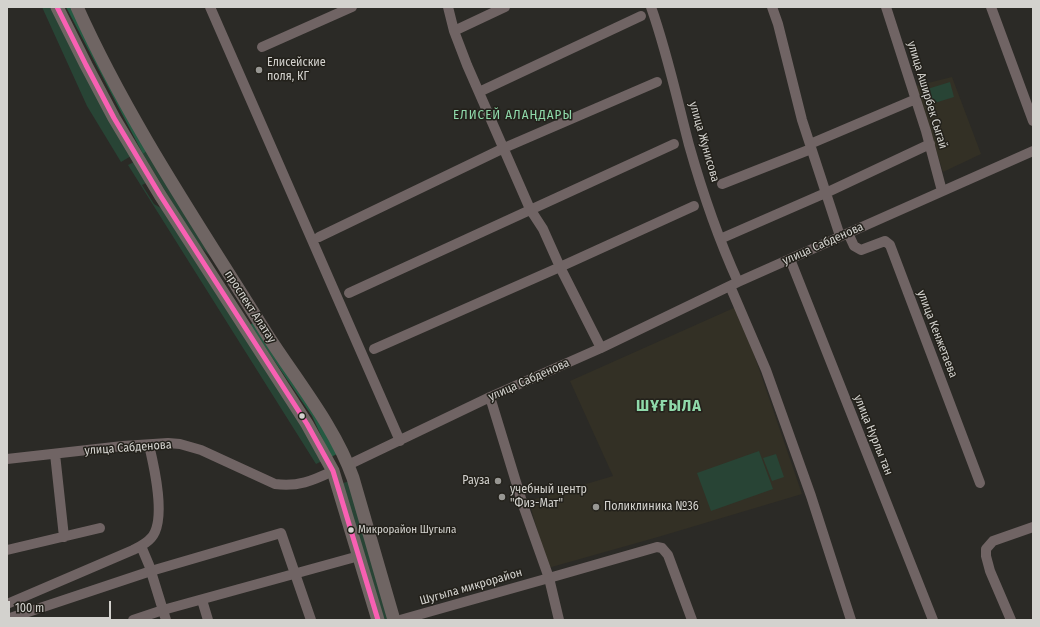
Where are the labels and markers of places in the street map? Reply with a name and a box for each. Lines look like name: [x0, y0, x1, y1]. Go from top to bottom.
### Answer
place label: Елисейские поля, КГ: [267, 56, 326, 84]
marker: Елисейские поля, КГ: [254, 65, 264, 75]
unlabelled marker: [297, 411, 307, 421]
place label: Рауза: [462, 474, 490, 488]
marker: Рауза: [493, 476, 503, 486]
place label: учебный центр "Физ-Мат": [510, 483, 587, 511]
marker: учебный центр "Физ-Мат": [497, 492, 507, 502]
place label: Поликлиника №36: [604, 500, 699, 514]
marker: Поликлиника №36: [591, 502, 601, 512]
place label: Микрорайон Шугыла: [358, 523, 456, 537]
marker: Микрорайон Шугыла: [346, 525, 356, 535]

